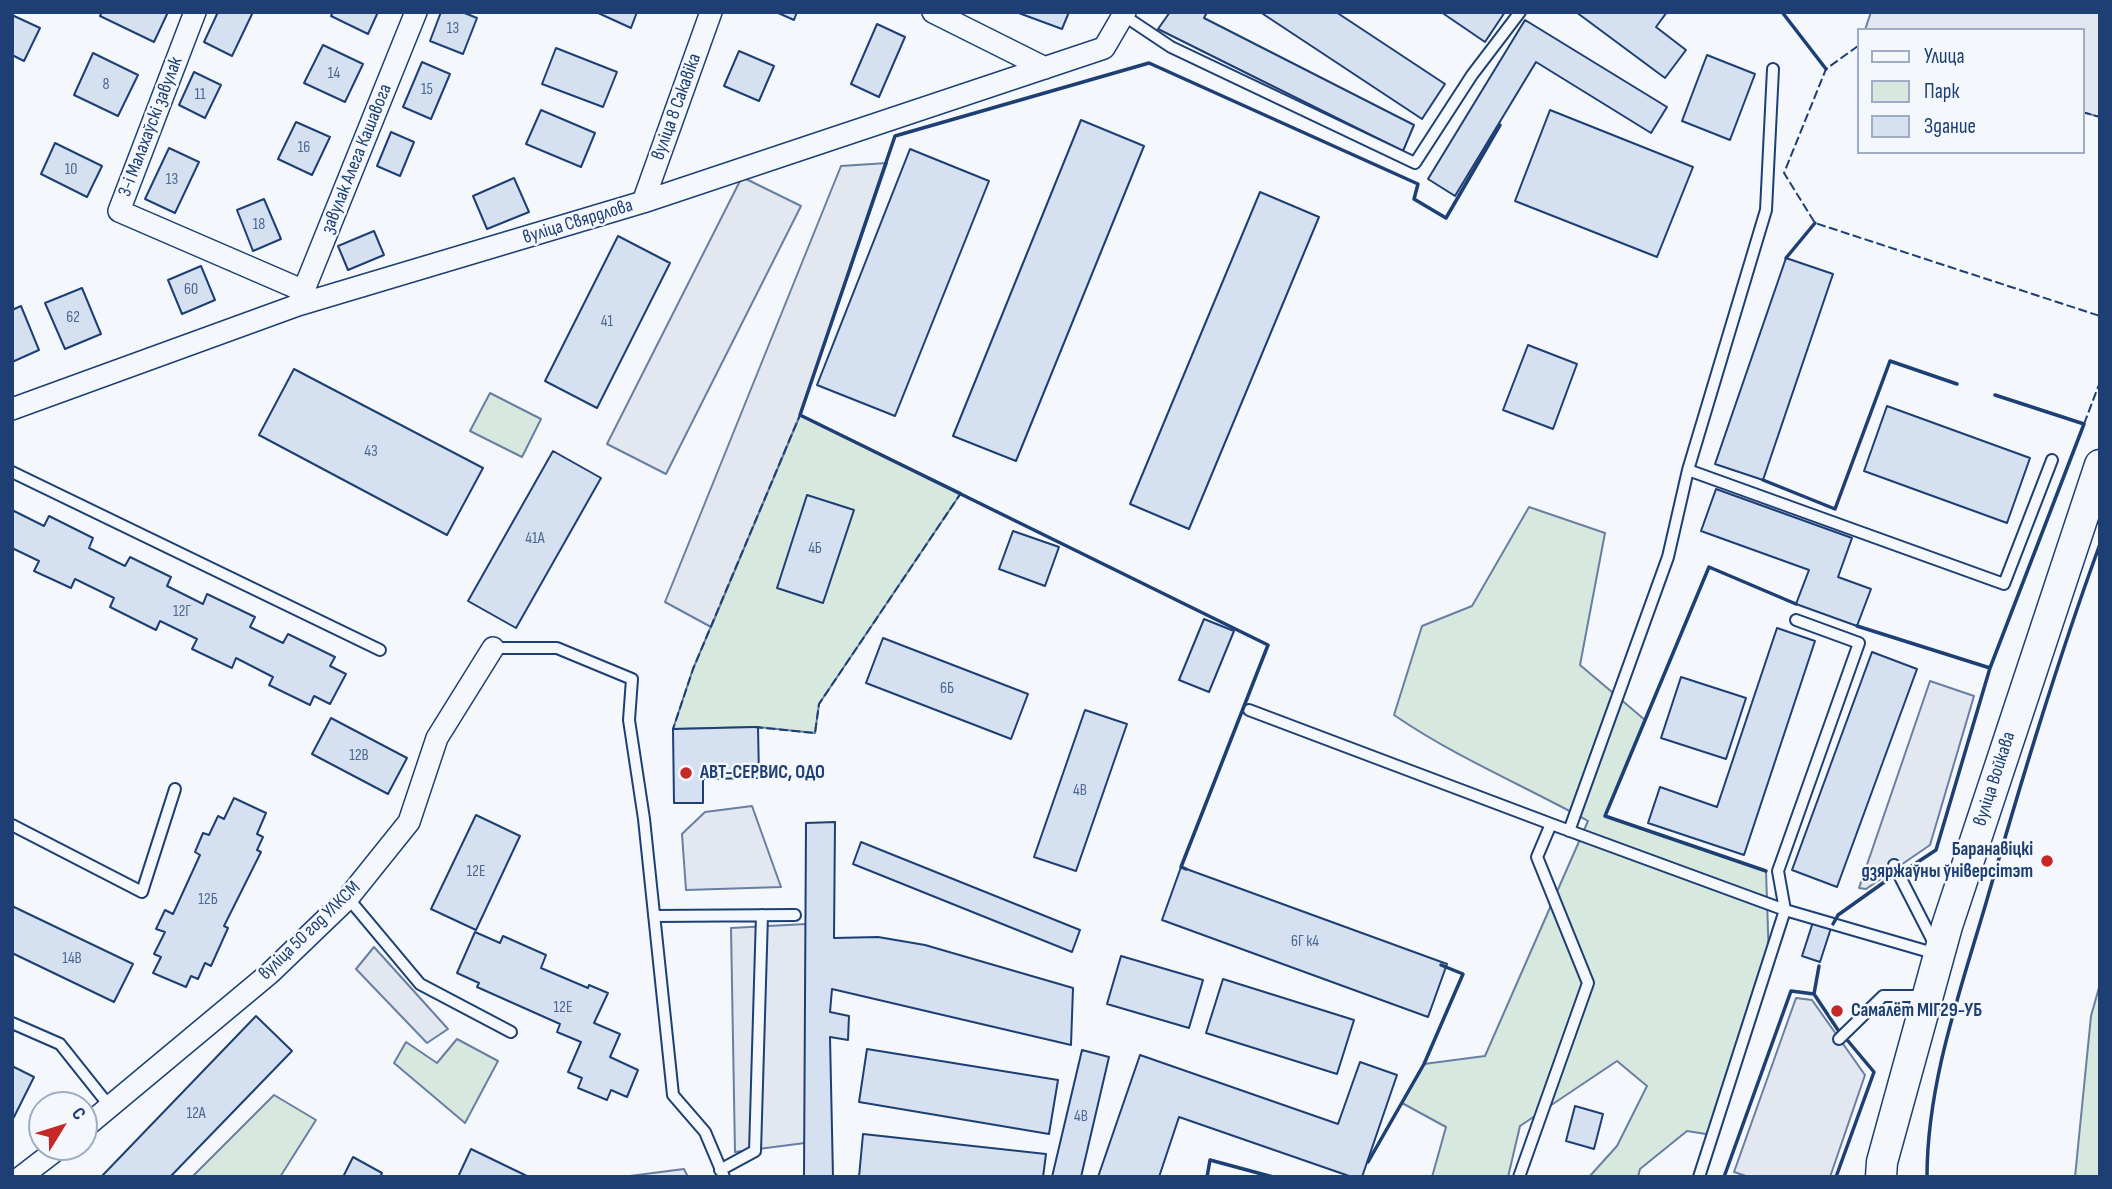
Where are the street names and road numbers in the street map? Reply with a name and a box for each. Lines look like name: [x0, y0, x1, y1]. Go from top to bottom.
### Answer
street label: вуліца 8 Сакавіка: [647, 51, 707, 163]
street label: 3-і Малахаўскі завулак: [114, 54, 188, 200]
street label: завулак Алега Кашавога: [317, 81, 397, 237]
street label: вуліца Свярдлова: [520, 194, 636, 250]
street label: вуліца Войкава: [1969, 729, 2021, 829]
street label: вуліца 50 год УЛКСМ: [254, 877, 366, 985]

